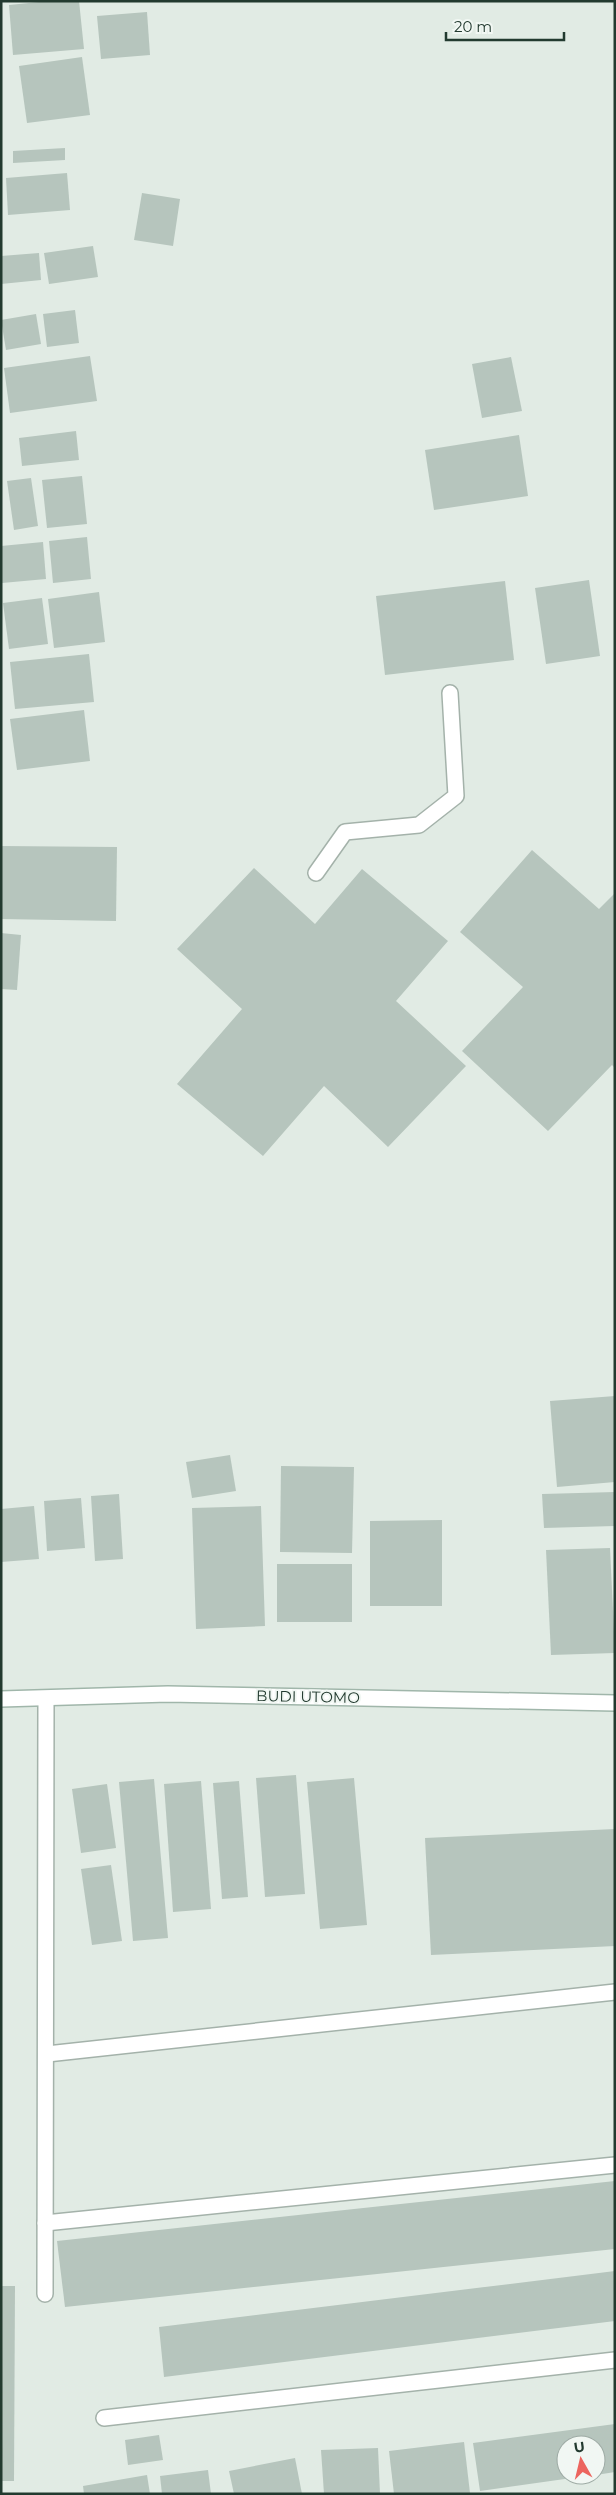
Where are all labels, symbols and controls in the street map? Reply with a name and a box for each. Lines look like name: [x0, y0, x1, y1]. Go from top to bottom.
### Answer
scale bar: [446, 10, 564, 42]
text: 20 m: [454, 17, 492, 36]
street label: BUDI UTOMO: [256, 1686, 360, 1707]
north arrow: [556, 2435, 606, 2485]
text: U: [572, 2437, 586, 2457]

